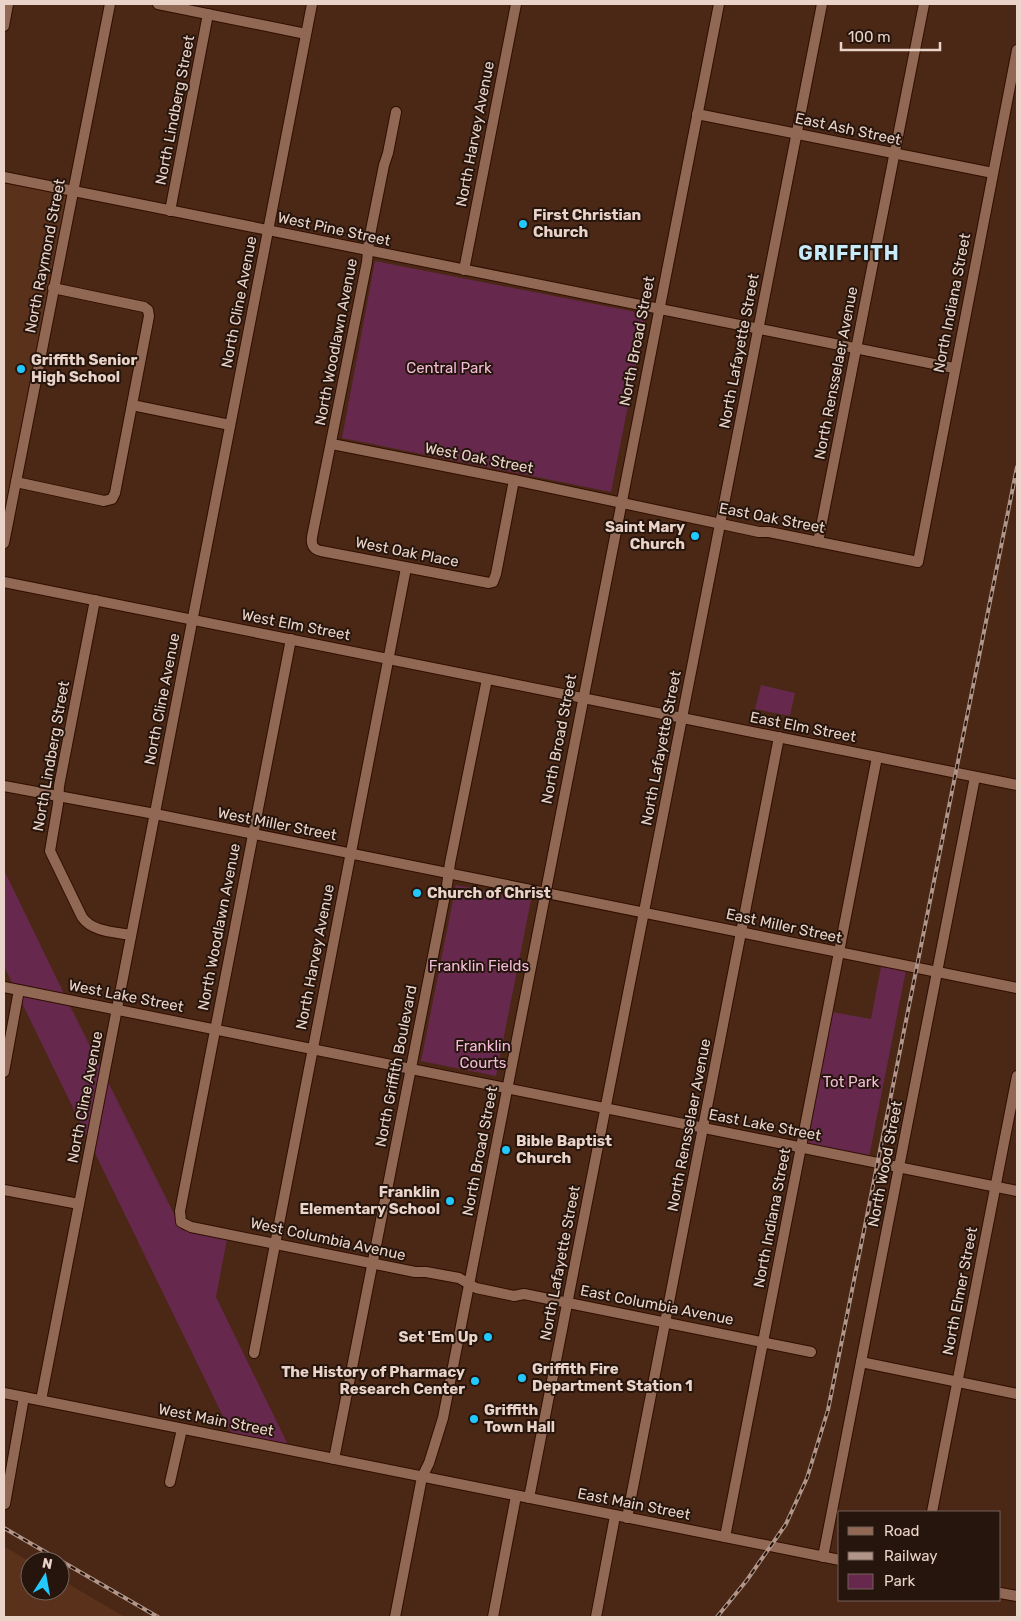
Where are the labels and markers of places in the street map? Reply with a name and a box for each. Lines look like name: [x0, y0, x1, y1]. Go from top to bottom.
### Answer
place label: First Christian Church: [533, 206, 641, 241]
marker: First Christian Church: [517, 218, 529, 230]
place label: Griffith Senior High School: [31, 351, 137, 386]
marker: Griffith Senior High School: [15, 363, 27, 375]
place label: Saint Mary Church: [605, 518, 685, 553]
marker: Saint Mary Church: [689, 530, 701, 542]
place label: Church of Christ: [427, 884, 551, 902]
marker: Church of Christ: [411, 887, 423, 899]
place label: Bible Baptist Church: [516, 1132, 612, 1167]
marker: Bible Baptist Church: [500, 1144, 512, 1156]
place label: Franklin Elementary School: [299, 1183, 440, 1218]
marker: Franklin Elementary School: [444, 1195, 456, 1207]
place label: Set 'Em Up: [398, 1328, 478, 1346]
marker: Set 'Em Up: [482, 1331, 494, 1343]
place label: Griffith Fire Department Station 1: [532, 1360, 693, 1395]
place label: The History of Pharmacy Research Center: [281, 1363, 465, 1398]
marker: Griffith Fire Department Station 1: [516, 1372, 528, 1384]
marker: The History of Pharmacy Research Center: [469, 1375, 481, 1387]
place label: Griffith Town Hall: [484, 1401, 555, 1436]
marker: Griffith Town Hall: [468, 1413, 480, 1425]

